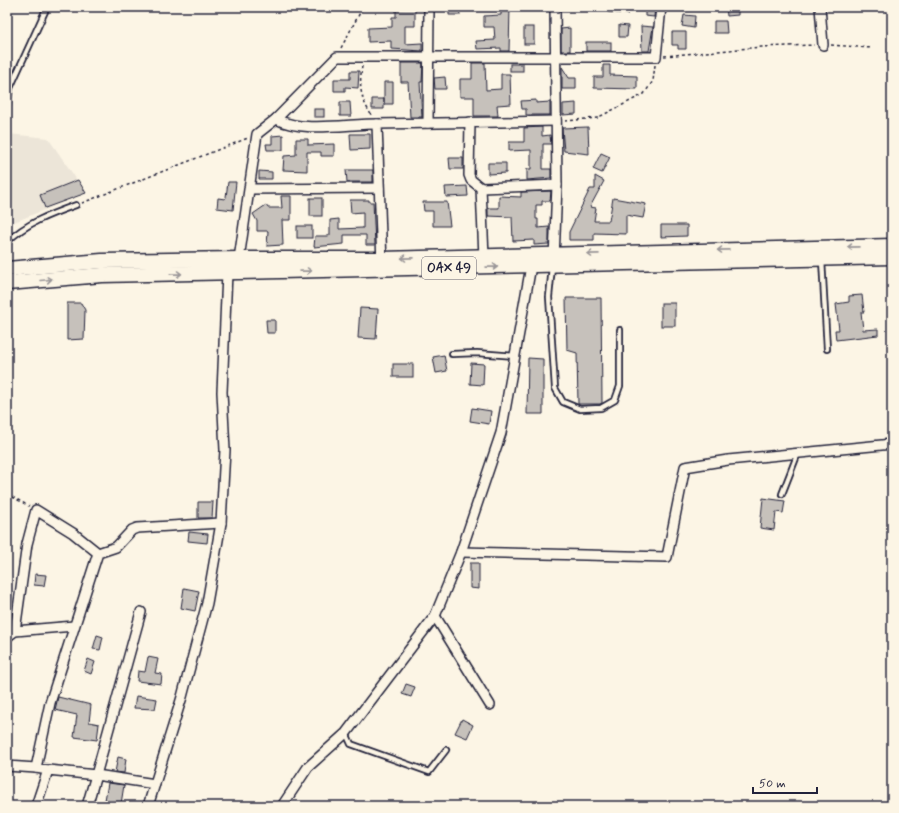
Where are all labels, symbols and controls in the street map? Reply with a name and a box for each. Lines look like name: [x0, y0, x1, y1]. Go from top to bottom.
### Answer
one-way arrow: [847, 243, 860, 251]
one-way arrow: [717, 247, 730, 254]
one-way arrow: [587, 250, 600, 258]
one-way arrow: [401, 255, 414, 262]
road number: OAX 49: [422, 257, 476, 279]
one-way arrow: [485, 263, 498, 270]
one-way arrow: [299, 267, 312, 275]
one-way arrow: [169, 270, 182, 278]
one-way arrow: [39, 276, 52, 284]
scale bar: [753, 769, 817, 795]
text: 50 m: [759, 776, 786, 792]

